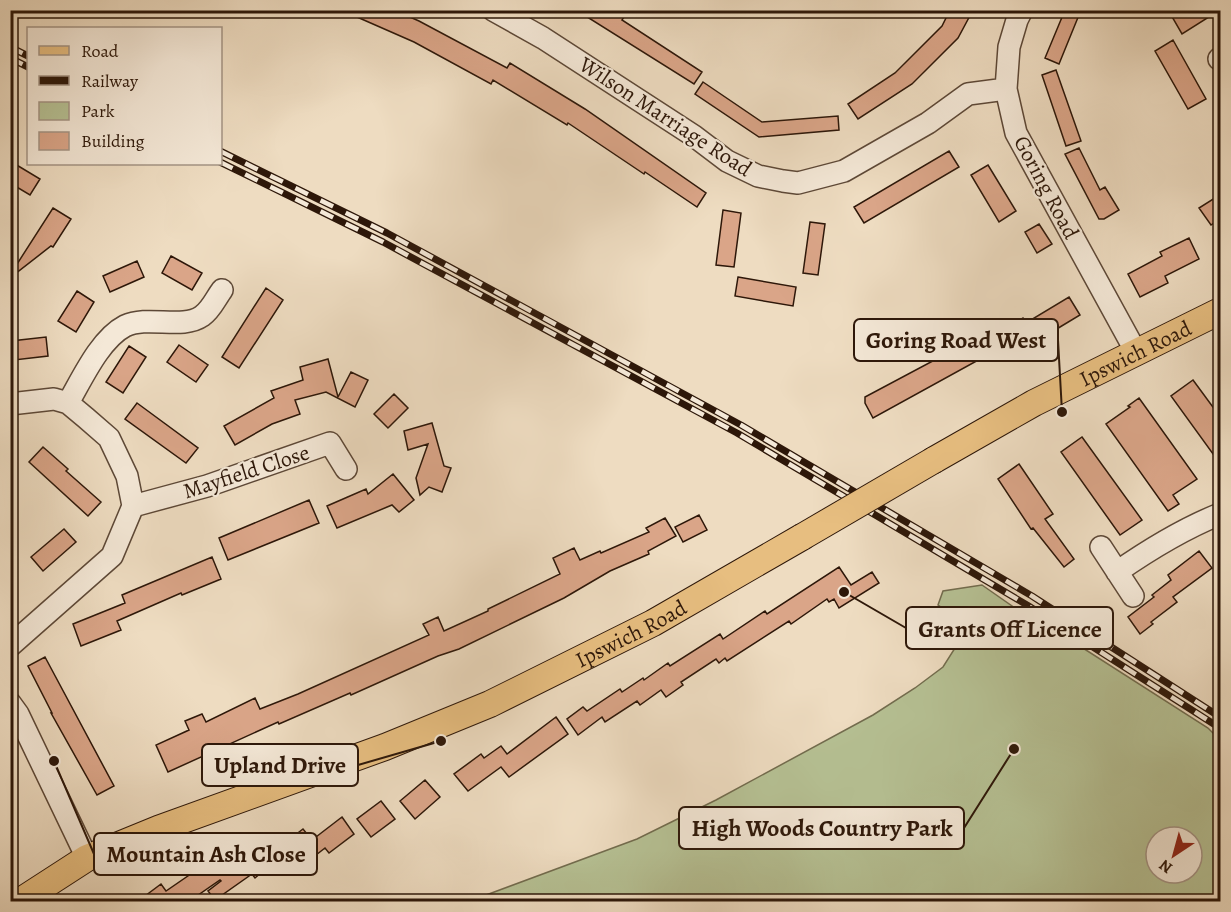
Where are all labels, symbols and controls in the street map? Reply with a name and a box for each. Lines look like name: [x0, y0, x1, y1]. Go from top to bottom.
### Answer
legend: [27, 27, 222, 165]
text: Road: [81, 39, 119, 63]
street label: Wilson Marriage Road: [572, 49, 758, 184]
text: Railway: [81, 69, 139, 93]
text: Park: [81, 99, 115, 123]
text: Building: [81, 129, 145, 153]
street label: Goring Road: [1006, 131, 1086, 245]
street label: Ipswich Road: [1075, 313, 1197, 394]
callout: Goring Road West: [854, 319, 1058, 361]
text: Goring Road West: [866, 324, 1046, 356]
street label: Mayfield Close: [179, 437, 313, 506]
street label: Ipswich Road: [570, 593, 693, 675]
callout: Grants Off Licence: [906, 607, 1113, 649]
text: Grants Off Licence: [918, 613, 1102, 645]
callout: Upland Drive: [202, 744, 358, 786]
text: Upland Drive: [214, 749, 346, 781]
callout: High Woods Country Park: [679, 807, 964, 849]
text: High Woods Country Park: [691, 812, 953, 844]
north arrow: [1144, 825, 1204, 885]
callout: Mountain Ash Close: [94, 833, 317, 875]
text: Mountain Ash Close: [106, 838, 306, 870]
text: N: [1154, 854, 1177, 879]

